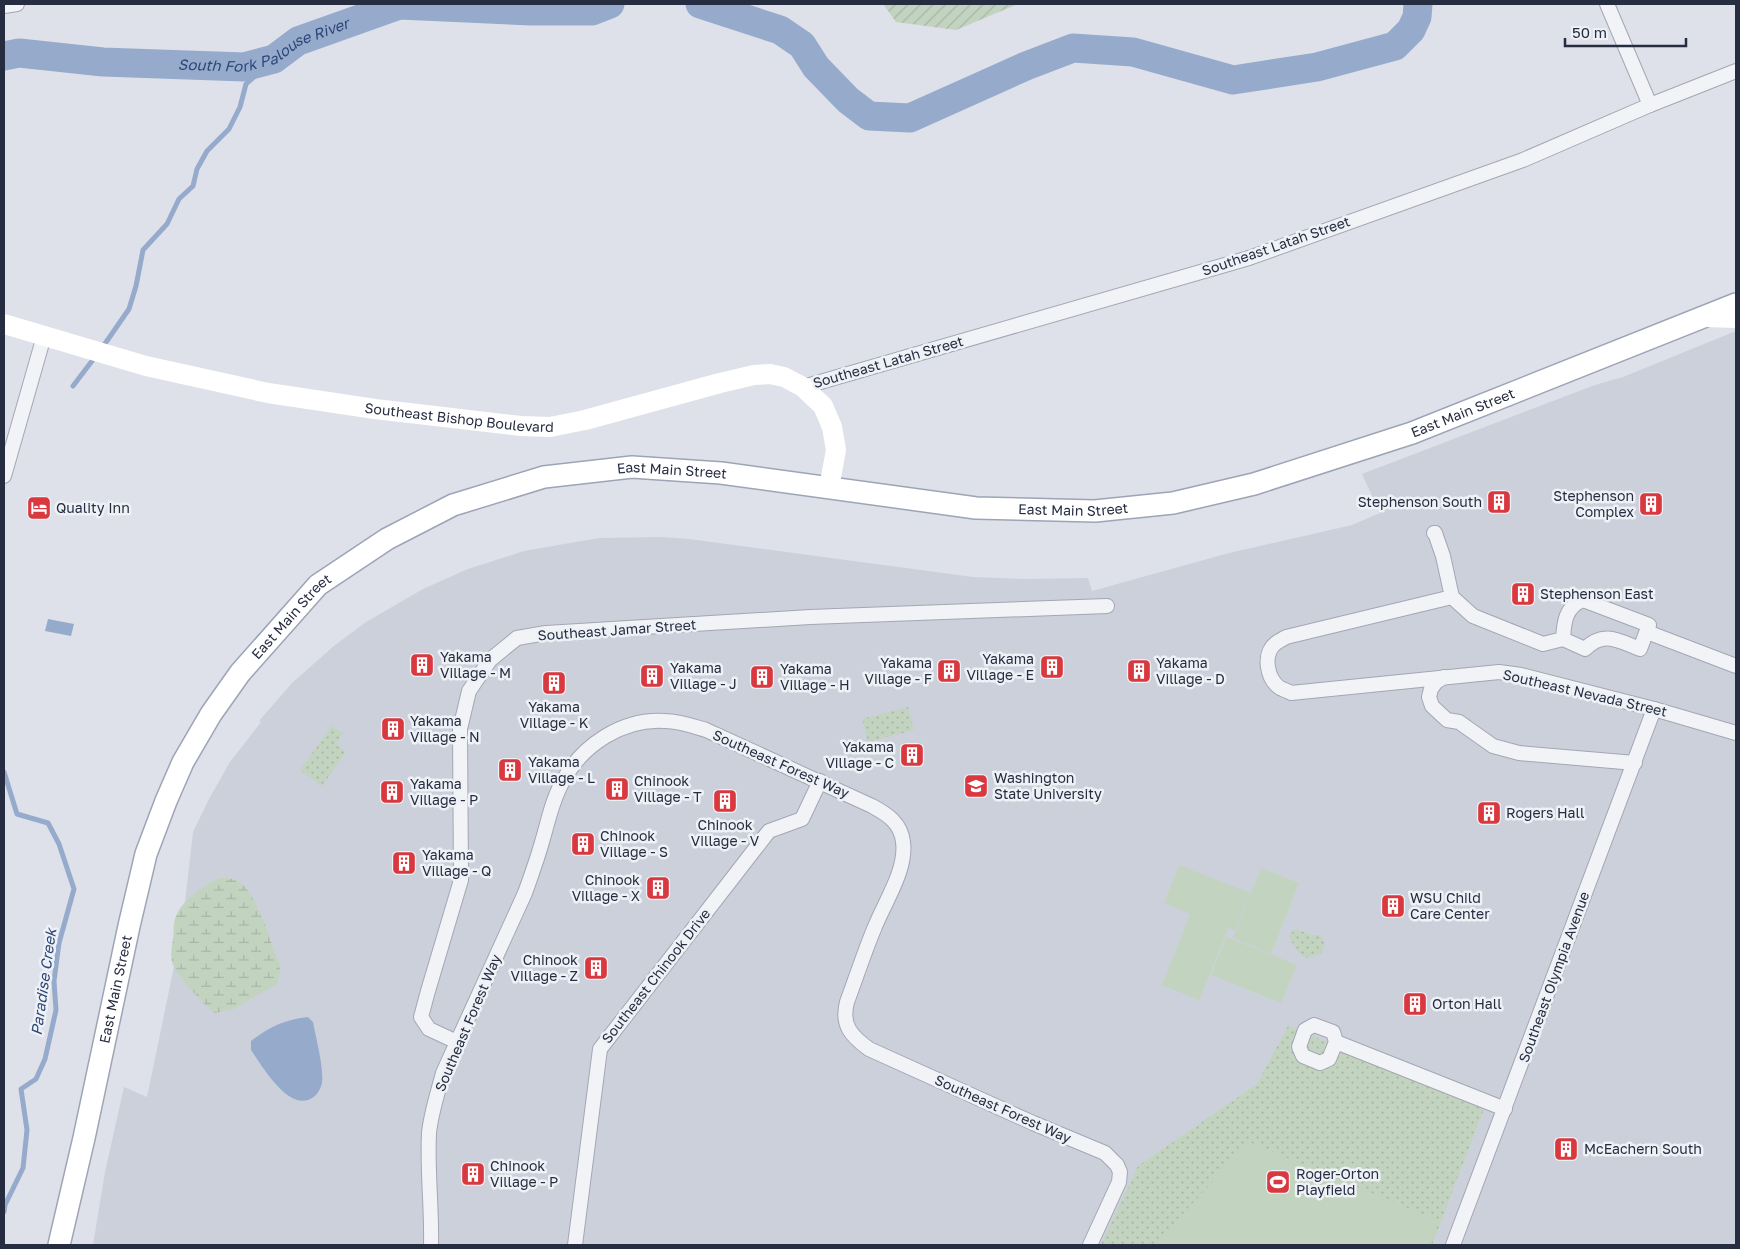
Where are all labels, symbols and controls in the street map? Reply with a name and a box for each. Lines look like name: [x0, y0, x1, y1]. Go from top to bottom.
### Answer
water label: South Fork Palouse River: [177, 13, 353, 75]
scale bar: [1565, 15, 1686, 47]
text: 50 m: [1572, 23, 1607, 41]
street label: Southeast Latah Street: [1200, 212, 1352, 279]
street label: Southeast Latah Street: [811, 332, 965, 391]
street label: East Main Street: [1408, 384, 1517, 441]
street label: Southeast Bishop Boulevard: [364, 399, 554, 435]
street label: East Main Street: [616, 458, 728, 482]
place label: Stephenson Complex: [1553, 487, 1634, 520]
building icon: Stephenson South: [1486, 489, 1512, 515]
building icon: Stephenson Complex: [1638, 491, 1664, 517]
place label: Stephenson South: [1358, 493, 1482, 510]
hotel icon: Quality Inn: [26, 495, 52, 521]
place label: Quality Inn: [56, 499, 130, 516]
street label: East Main Street: [1018, 499, 1129, 519]
street label: East Main Street: [247, 570, 334, 662]
building icon: Stephenson East: [1510, 581, 1536, 607]
place label: Stephenson East: [1540, 585, 1654, 602]
street label: Southeast Jamar Street: [537, 615, 697, 644]
place label: Yakama Village - M: [440, 648, 511, 681]
place label: Yakama Village - E: [966, 650, 1034, 683]
building icon: Yakama Village - M: [409, 652, 435, 678]
place label: Yakama Village - F: [865, 654, 932, 687]
building icon: Yakama Village - E: [1039, 654, 1065, 680]
place label: Yakama Village - D: [1156, 654, 1225, 687]
building icon: Yakama Village - F: [936, 658, 962, 684]
building icon: Yakama Village - D: [1126, 658, 1152, 684]
place label: Yakama Village - J: [670, 659, 737, 692]
place label: Yakama Village - H: [780, 660, 850, 693]
building icon: Yakama Village - J: [639, 663, 665, 689]
building icon: Yakama Village - H: [749, 664, 775, 690]
street label: Southeast Nevada Street: [1501, 665, 1669, 720]
building icon: Yakama Village - K: [541, 670, 567, 696]
place label: Yakama Village - K: [520, 698, 589, 731]
place label: Yakama Village - N: [410, 712, 480, 745]
building icon: Yakama Village - N: [380, 716, 406, 742]
street label: Southeast Forest Way: [710, 726, 852, 801]
place label: Yakama Village - C: [825, 738, 894, 771]
building icon: Yakama Village - C: [899, 742, 925, 768]
place label: Yakama Village - L: [528, 753, 595, 786]
building icon: Yakama Village - L: [497, 757, 523, 783]
place label: Washington State University: [994, 769, 1102, 802]
place label: Chinook Village - T: [634, 772, 702, 805]
school or university icon: Washington State University: [963, 773, 989, 799]
place label: Yakama Village - P: [410, 775, 478, 808]
building icon: Chinook Village - T: [604, 776, 630, 802]
building icon: Yakama Village - P: [379, 779, 405, 805]
building icon: Chinook Village - V: [712, 788, 738, 814]
building icon: Rogers Hall: [1476, 800, 1502, 826]
place label: Rogers Hall: [1506, 804, 1584, 821]
place label: Chinook Village - V: [691, 816, 760, 849]
place label: Chinook Village - S: [600, 827, 668, 860]
building icon: Chinook Village - S: [570, 831, 596, 857]
place label: Yakama Village - Q: [422, 846, 491, 879]
building icon: Yakama Village - Q: [391, 850, 417, 876]
place label: Chinook Village - X: [572, 871, 640, 904]
building icon: Chinook Village - X: [645, 875, 671, 901]
place label: WSU Child Care Center: [1410, 889, 1490, 922]
street label: Southeast Olympia Avenue: [1515, 889, 1592, 1065]
building icon: WSU Child Care Center: [1380, 893, 1406, 919]
street label: Southeast Chinook Drive: [598, 905, 713, 1046]
water label: Paradise Creek: [27, 926, 60, 1036]
street label: East Main Street: [95, 933, 135, 1045]
street label: Southeast Forest Way: [431, 951, 504, 1094]
place label: Chinook Village - Z: [511, 951, 578, 984]
building icon: Chinook Village - Z: [583, 955, 609, 981]
building icon: Orton Hall: [1402, 991, 1428, 1017]
place label: Orton Hall: [1432, 995, 1502, 1012]
street label: Southeast Forest Way: [932, 1071, 1074, 1146]
building icon: McEachern South: [1553, 1136, 1579, 1162]
place label: McEachern South: [1584, 1140, 1702, 1157]
place label: Chinook Village - P: [490, 1157, 558, 1190]
building icon: Chinook Village - P: [460, 1161, 486, 1187]
place label: Roger-Orton Playfield: [1296, 1165, 1379, 1198]
sports icon: Roger-Orton Playfield: [1265, 1169, 1291, 1195]

